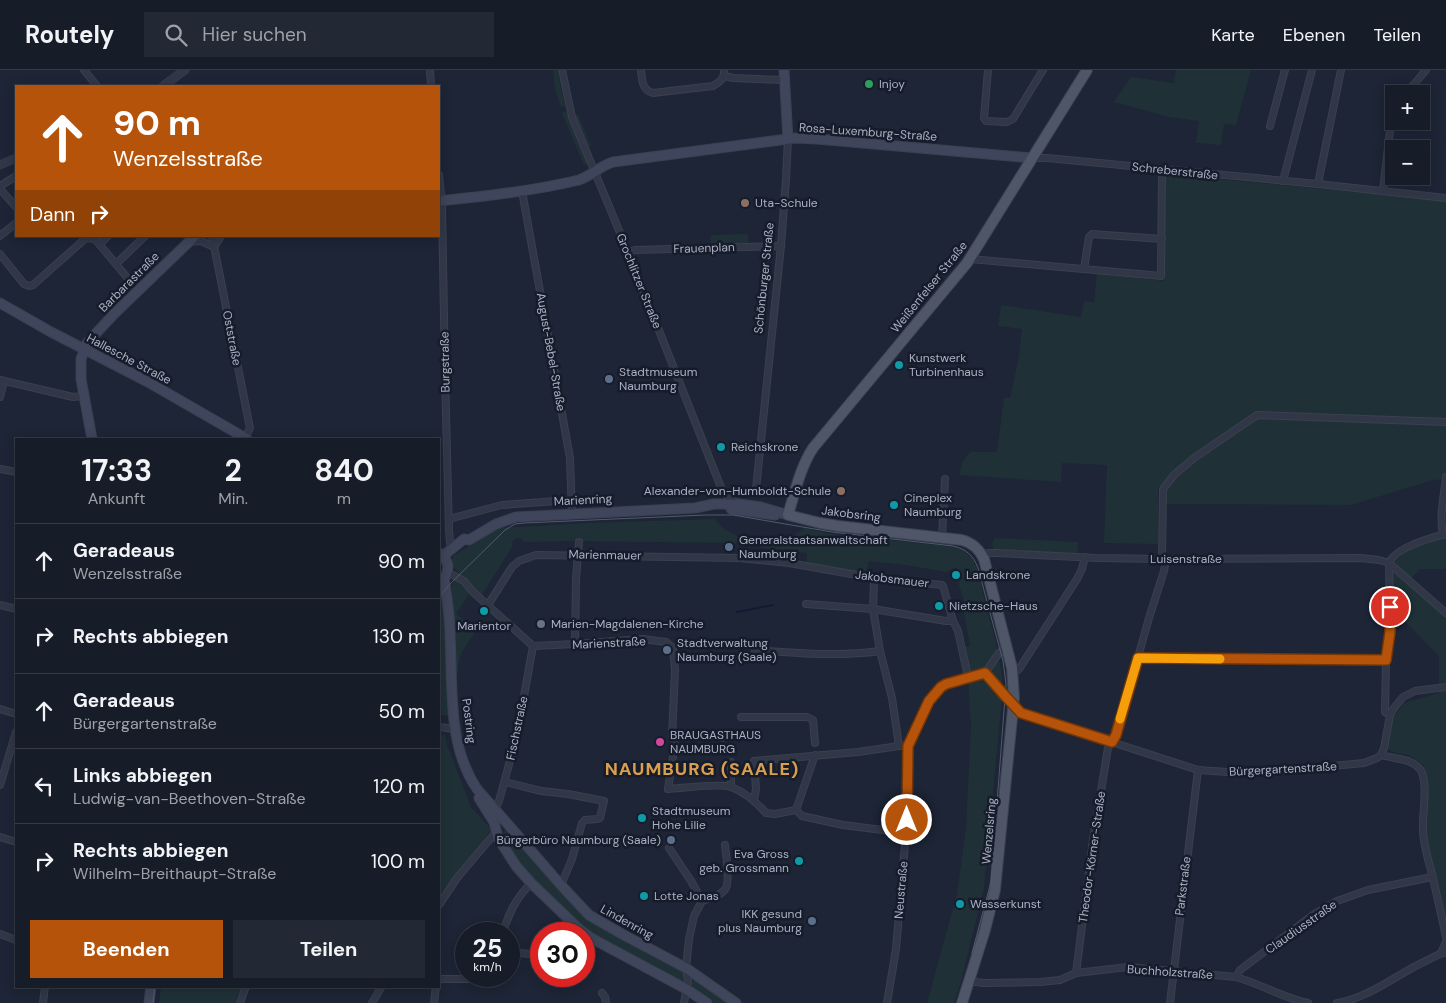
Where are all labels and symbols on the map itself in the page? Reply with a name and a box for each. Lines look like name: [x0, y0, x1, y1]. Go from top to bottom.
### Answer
place label: Injoy: [879, 76, 905, 92]
marker: Injoy: [863, 78, 875, 90]
street label: Rosa-Luxemburg-Straße: [798, 119, 938, 145]
street label: Schreberstraße: [1131, 159, 1219, 183]
place label: Uta-Schule: [755, 195, 818, 211]
marker: Uta-Schule: [739, 197, 751, 209]
street label: Schönburger Straße: [750, 222, 778, 334]
street label: Grochlitzer Straße: [613, 231, 666, 331]
street label: Weißenfelser Straße: [887, 238, 971, 336]
street label: Frauenplan: [673, 239, 735, 257]
street label: Barbarastraße: [95, 248, 163, 316]
street label: August-Bebel-Straße: [533, 292, 569, 413]
street label: Oststraße: [219, 309, 245, 367]
street label: Hallesche Straße: [84, 330, 174, 388]
street label: Burgstraße: [436, 331, 454, 393]
place label: Kunstwerk Turbinenhaus: [909, 350, 984, 380]
marker: Kunstwerk Turbinenhaus: [893, 359, 905, 371]
place label: Stadtmuseum Naumburg: [619, 364, 697, 394]
marker: Stadtmuseum Naumburg: [603, 373, 615, 385]
place label: Reichskrone: [731, 439, 799, 455]
marker: Reichskrone: [715, 441, 727, 453]
place label: Alexander-von-Humboldt-Schule: [644, 483, 831, 499]
marker: Alexander-von-Humboldt-Schule: [835, 485, 847, 497]
street label: Marienring: [553, 490, 613, 510]
place label: Cineplex Naumburg: [904, 490, 962, 520]
marker: Cineplex Naumburg: [888, 499, 900, 511]
street label: Jakobsring: [820, 502, 882, 526]
place label: Generalstaatsanwaltschaft Naumburg: [739, 532, 888, 562]
marker: Generalstaatsanwaltschaft Naumburg: [723, 541, 735, 553]
street label: Marienmauer: [568, 546, 642, 564]
street label: Luisenstraße: [1150, 551, 1222, 567]
street label: Jakobsmauer: [854, 567, 930, 592]
place label: Landskrone: [966, 567, 1031, 583]
marker: Landskrone: [950, 569, 962, 581]
pin: [1369, 586, 1411, 628]
place label: Nietzsche-Haus: [949, 598, 1038, 614]
marker: Nietzsche-Haus: [933, 600, 945, 612]
marker: Marientor: [478, 605, 490, 617]
place label: Marien-Magdalenen-Kirche: [551, 616, 704, 632]
place label: Marientor: [457, 618, 511, 634]
marker: Marien-Magdalenen-Kirche: [535, 618, 547, 630]
street label: Marienstraße: [572, 633, 646, 653]
place label: Stadtverwaltung Naumburg (Saale): [677, 635, 776, 665]
marker: Stadtverwaltung Naumburg (Saale): [661, 644, 673, 656]
street label: Fischstraße: [502, 694, 532, 762]
street label: Postring: [458, 698, 480, 745]
place label: BRAUGASTHAUS NAUMBURG: [670, 727, 761, 757]
marker: BRAUGASTHAUS NAUMBURG: [654, 736, 666, 748]
district label: NAUMBURG (SAALE): [605, 757, 799, 781]
street label: Bürgergartenstraße: [1229, 758, 1337, 780]
street label: Theodor-Körner-Straße: [1075, 790, 1109, 924]
position arrow: [880, 793, 932, 845]
street label: Wenzelsring: [978, 797, 1000, 865]
place label: Stadtmuseum Hohe Lilie: [652, 803, 730, 833]
marker: Stadtmuseum Hohe Lilie: [636, 812, 648, 824]
place label: Bürgerbüro Naumburg (Saale): [497, 832, 661, 848]
marker: Bürgerbüro Naumburg (Saale): [665, 834, 677, 846]
place label: Eva Gross geb. Grossmann: [699, 846, 789, 876]
marker: Eva Gross geb. Grossmann: [793, 855, 805, 867]
street label: Parkstraße: [1171, 855, 1195, 916]
street label: Neustraße: [891, 860, 912, 920]
place label: Lotte Jonas: [654, 888, 719, 904]
marker: Lotte Jonas: [638, 890, 650, 902]
place label: Wasserkunst: [970, 896, 1041, 912]
street label: Claudiusstraße: [1262, 896, 1340, 958]
marker: Wasserkunst: [954, 898, 966, 910]
street label: Lindenring: [598, 901, 657, 943]
place label: IKK gesund plus Naumburg: [718, 906, 802, 936]
marker: IKK gesund plus Naumburg: [806, 915, 818, 927]
speed limit sign: 30: [530, 922, 595, 987]
street label: Buchholzstraße: [1127, 961, 1214, 983]

